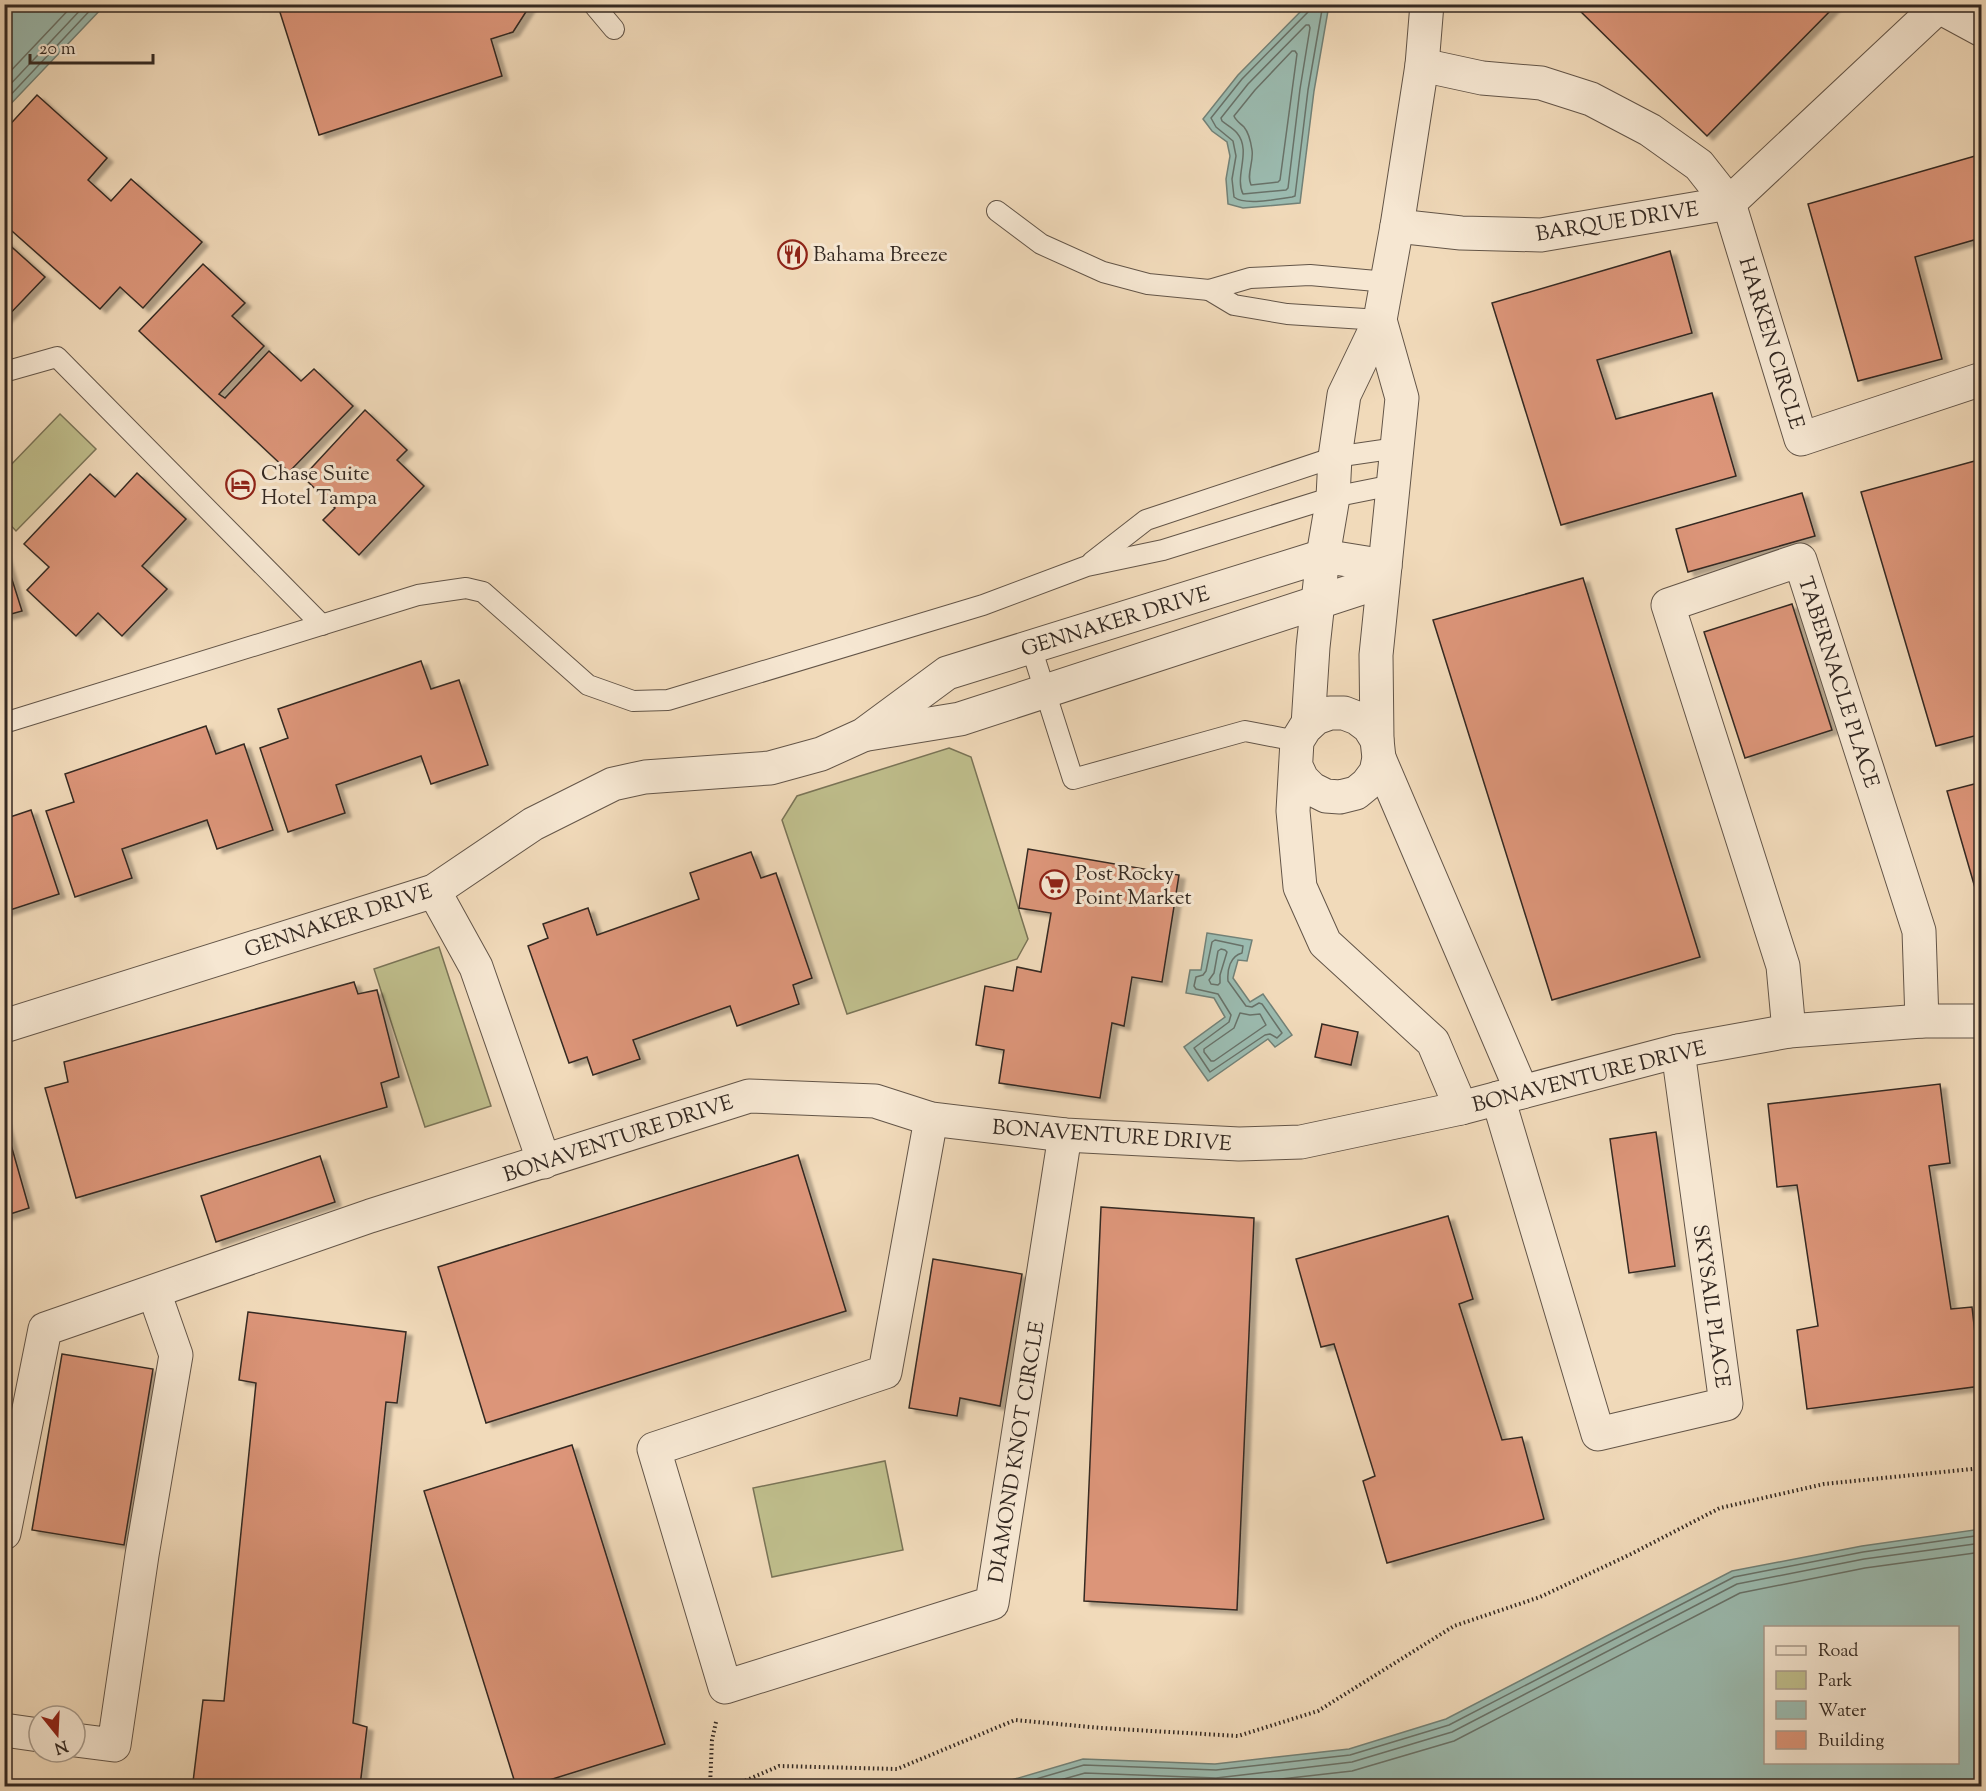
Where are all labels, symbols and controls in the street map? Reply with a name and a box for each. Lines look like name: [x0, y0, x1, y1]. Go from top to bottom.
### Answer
scale bar: [30, 27, 153, 65]
text: 20 m: [39, 37, 76, 63]
street label: BARQUE DRIVE: [1534, 195, 1701, 251]
restaurant icon: Bahama Breeze: [776, 238, 808, 270]
place label: Bahama Breeze: [813, 241, 948, 271]
street label: HARKEN CIRCLE: [1730, 254, 1811, 434]
place label: Chase Suite Hotel Tampa: [261, 460, 378, 514]
hotel icon: Chase Suite Hotel Tampa: [224, 469, 256, 501]
street label: TABERNACLE PLACE: [1789, 573, 1886, 792]
street label: GENNAKER DRIVE: [1018, 580, 1214, 666]
place label: Post Rocky Point Market: [1075, 860, 1192, 914]
supermarket icon: Post Rocky Point Market: [1038, 869, 1070, 901]
street label: GENNAKER DRIVE: [241, 877, 437, 966]
street label: BONAVENTURE DRIVE: [1469, 1034, 1710, 1122]
street label: BONAVENTURE DRIVE: [500, 1088, 738, 1191]
street label: BONAVENTURE DRIVE: [991, 1114, 1233, 1160]
street label: SKYSAIL PLACE: [1684, 1223, 1736, 1390]
street label: DIAMOND KNOT CIRCLE: [982, 1319, 1054, 1585]
legend: [1764, 1626, 1959, 1764]
text: Road: [1818, 1639, 1858, 1665]
text: Park: [1818, 1669, 1853, 1695]
text: Water: [1818, 1699, 1867, 1725]
north arrow: [27, 1704, 87, 1764]
text: Building: [1818, 1729, 1884, 1755]
text: N: [51, 1733, 70, 1759]

